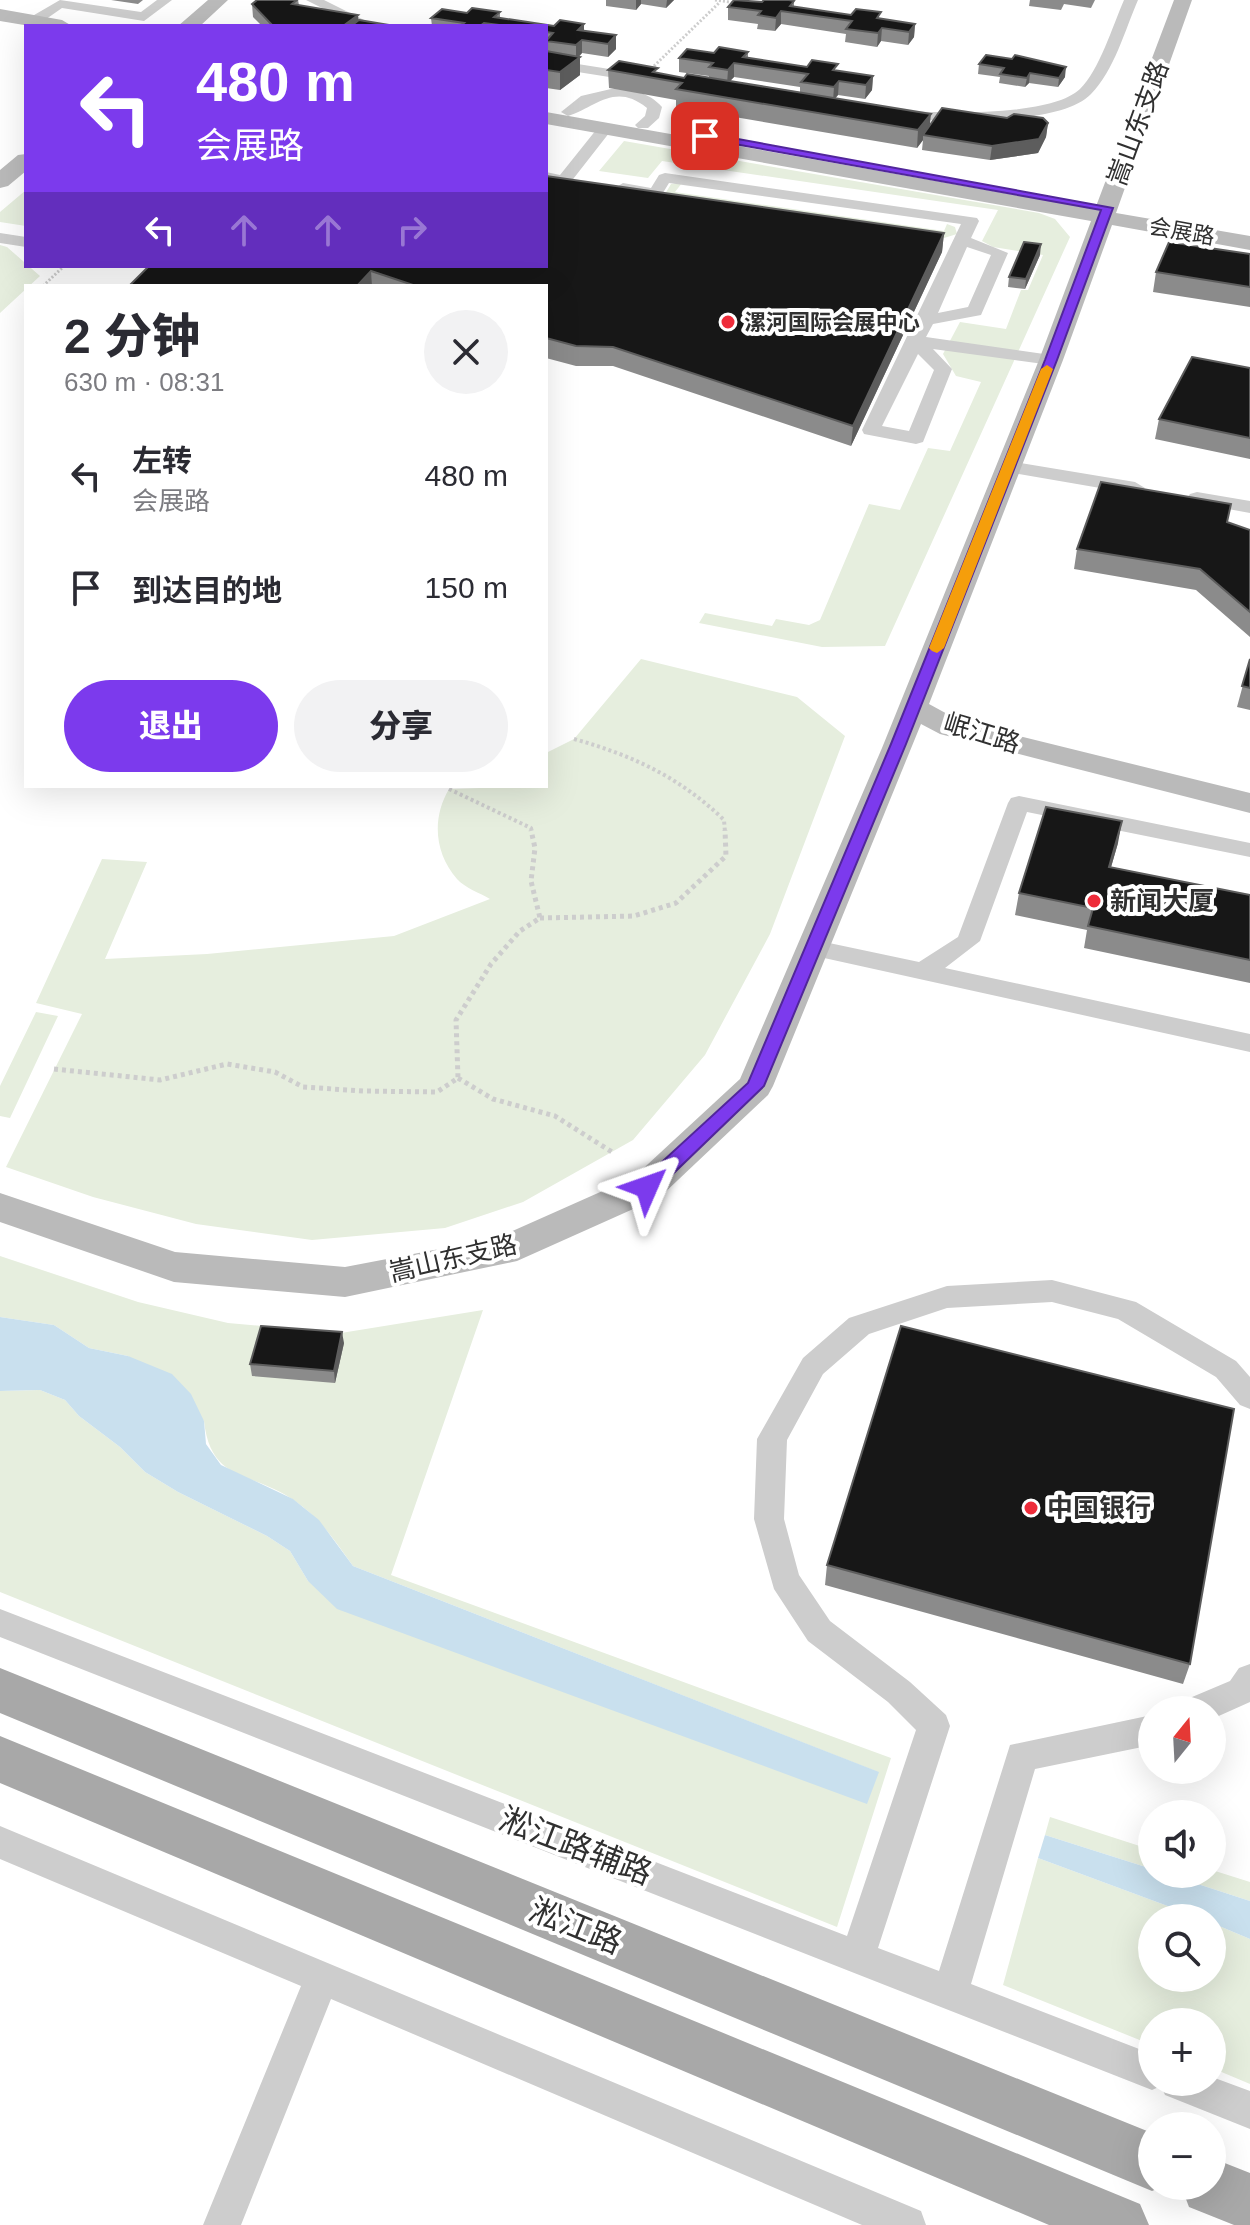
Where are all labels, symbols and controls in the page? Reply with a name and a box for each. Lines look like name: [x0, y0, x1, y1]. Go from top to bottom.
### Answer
text: 480 m: [196, 50, 355, 113]
icon: left: [64, 56, 168, 160]
street label: 嵩山东支路: [1102, 57, 1174, 189]
pin: [671, 102, 739, 170]
icon: arrive: [683, 114, 727, 158]
text: 会展路: [196, 125, 304, 166]
icon: left: [138, 208, 182, 252]
icon: ahead: [222, 208, 266, 252]
icon: ahead: [306, 208, 350, 252]
icon: right: [390, 208, 434, 252]
street label: 会展路: [1147, 213, 1217, 250]
text: 2 分钟: [64, 310, 200, 363]
button: close: [424, 310, 508, 394]
place label: 漯河国际会展中心: [744, 310, 920, 335]
marker: 漯河国际会展中心: [719, 313, 737, 331]
text: 630 m · 08:31: [64, 367, 224, 397]
text: 左转: [132, 444, 192, 477]
icon: left: [64, 454, 108, 498]
text: 480 m: [425, 459, 508, 492]
text: 会展路: [132, 486, 210, 516]
icon: arrive: [64, 566, 108, 610]
text: 150 m: [425, 571, 508, 604]
text: 到达目的地: [132, 574, 282, 607]
button: 退出: [64, 680, 278, 772]
button: 分享: [294, 680, 508, 772]
street label: 岷江路: [940, 707, 1024, 759]
place label: 新闻大厦: [1110, 886, 1214, 916]
marker: 新闻大厦: [1085, 892, 1103, 910]
position arrow: [605, 1145, 689, 1229]
street label: 嵩山东支路: [386, 1229, 520, 1287]
place label: 中国银行: [1047, 1493, 1151, 1523]
marker: 中国银行: [1022, 1499, 1040, 1517]
north arrow: [1138, 1696, 1226, 1784]
map controls: [1138, 1696, 1226, 2200]
button: sound: [1138, 1800, 1226, 1888]
street label: 淞江路辅路: [495, 1801, 657, 1891]
street label: 淞江路: [525, 1891, 627, 1961]
button: search: [1138, 1904, 1226, 1992]
button: +: [1138, 2008, 1226, 2096]
button: −: [1138, 2112, 1226, 2200]

